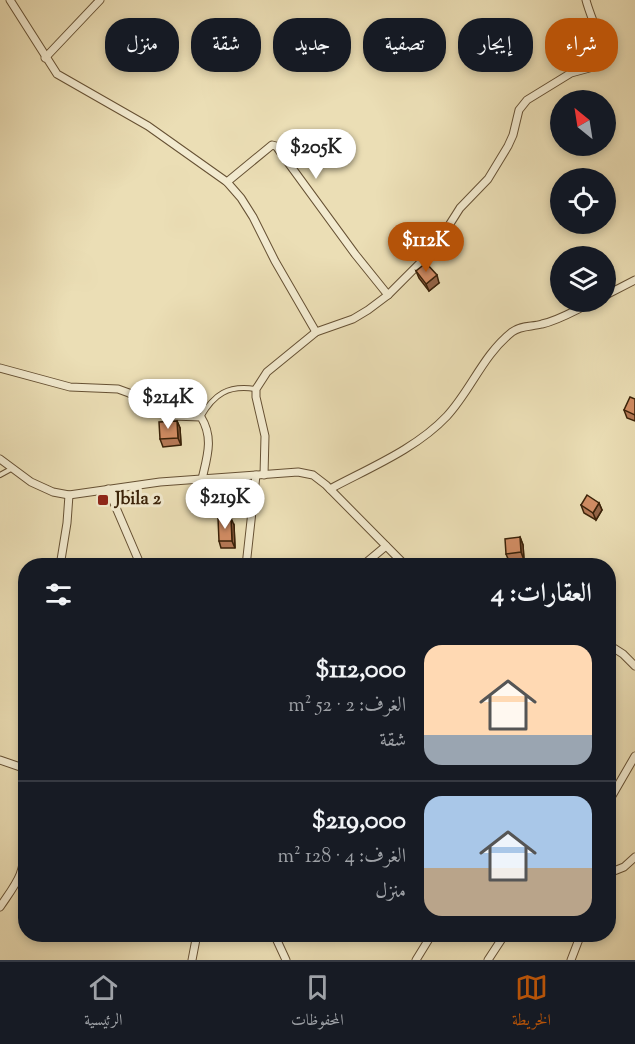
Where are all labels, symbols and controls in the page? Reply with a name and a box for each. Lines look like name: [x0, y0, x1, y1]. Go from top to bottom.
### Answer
chip: منزل: [105, 18, 179, 72]
chip: شقة: [191, 18, 261, 72]
chip: جديد: [273, 18, 351, 72]
chip: تصفية: [363, 18, 446, 72]
chip: إيجار: [458, 18, 533, 72]
chip: شراء: [545, 18, 618, 72]
north arrow: [550, 90, 616, 156]
map controls: [550, 90, 616, 312]
pin: $205K: [274, 129, 358, 180]
text: $205K: [290, 134, 342, 163]
button: locate: [550, 168, 616, 234]
pin: $112K: [384, 222, 468, 273]
text: $112K: [402, 227, 450, 256]
button: layers: [550, 246, 616, 312]
pin: $214K: [126, 379, 210, 430]
text: $214K: [142, 384, 194, 413]
pin: $219K: [183, 479, 267, 530]
text: $219K: [200, 484, 250, 513]
place label: Jbila 2: [113, 487, 162, 513]
marker: Jbila 2: [96, 493, 110, 507]
text: العقارات: 4: [491, 576, 592, 613]
icon: filters: [42, 578, 75, 611]
text: $112,000: [315, 652, 406, 689]
icon: home: [472, 669, 544, 741]
text: الغرف: 2 · 52 m²: [288, 692, 406, 721]
text: شقة: [380, 727, 406, 756]
text: $219,000: [312, 803, 406, 840]
icon: home: [472, 820, 544, 892]
text: الغرف: 4 · 128 m²: [277, 843, 406, 872]
text: منزل: [375, 878, 406, 907]
tab: الرئيسية: [84, 971, 123, 1035]
tab: المحفوظات: [291, 971, 344, 1035]
tab: الخريطة: [512, 971, 551, 1035]

